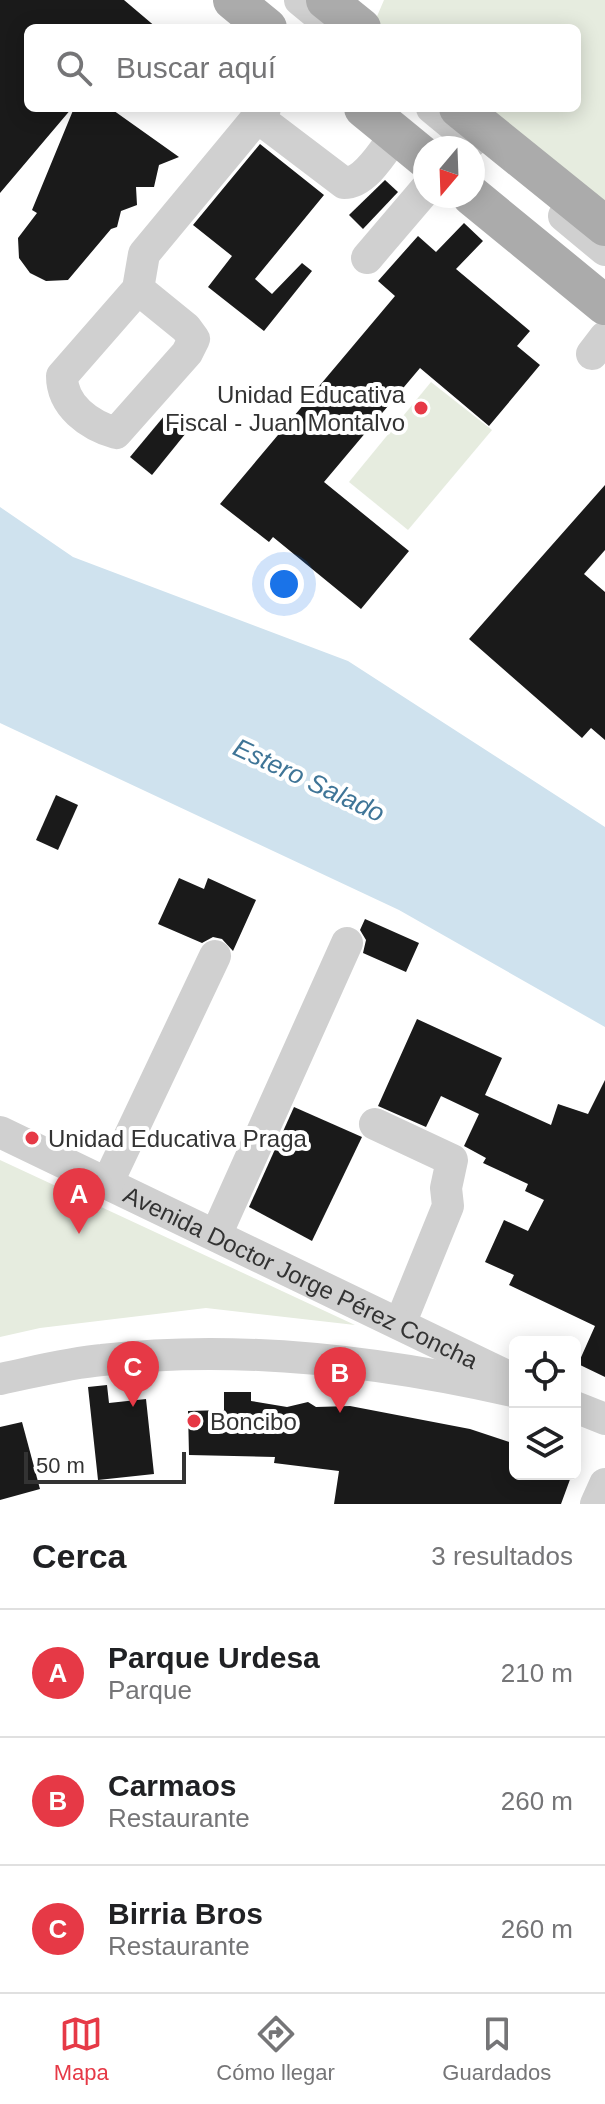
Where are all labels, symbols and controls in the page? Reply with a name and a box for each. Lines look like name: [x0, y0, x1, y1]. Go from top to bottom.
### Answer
search box: [24, 24, 581, 112]
icon: search: [52, 46, 96, 90]
text: Buscar aquí: [116, 51, 276, 84]
north arrow: [413, 136, 485, 208]
place label: Unidad Educativa Fiscal - Juan Montalvo: [165, 381, 406, 436]
marker: Unidad Educativa Fiscal - Juan Montalvo: [412, 399, 430, 417]
your location: [264, 564, 304, 604]
water label: Estero Salado: [229, 732, 389, 828]
place label: Unidad Educativa Praga: [48, 1125, 307, 1152]
marker: Unidad Educativa Praga: [23, 1129, 41, 1147]
pin: A: [53, 1168, 105, 1234]
street label: Avenida Doctor Jorge Pérez Concha: [120, 1179, 482, 1375]
map controls: [509, 1336, 581, 1480]
button: locate: [509, 1336, 581, 1408]
pin: C: [107, 1341, 159, 1407]
pin: B: [314, 1347, 366, 1413]
place label: Boncibo: [210, 1408, 297, 1435]
button: layers: [509, 1408, 581, 1480]
marker: Boncibo: [185, 1412, 203, 1430]
scale bar: [24, 1448, 186, 1484]
text: 50 m: [36, 1453, 85, 1478]
text: Cerca: [32, 1537, 127, 1575]
text: 3 resultados: [431, 1541, 573, 1571]
text: Parque Urdesa: [108, 1641, 320, 1674]
text: A: [49, 1658, 67, 1688]
text: 210 m: [501, 1658, 573, 1688]
text: Parque: [108, 1675, 192, 1705]
text: Carmaos: [108, 1769, 236, 1802]
text: B: [49, 1786, 67, 1816]
text: 260 m: [501, 1786, 573, 1816]
text: Restaurante: [108, 1803, 250, 1833]
text: Birria Bros: [108, 1897, 263, 1930]
text: C: [49, 1914, 67, 1944]
text: 260 m: [501, 1914, 573, 1944]
text: Restaurante: [108, 1931, 250, 1961]
tab: Mapa: [54, 2012, 109, 2086]
tab: Cómo llegar: [216, 2012, 335, 2086]
tab: Guardados: [442, 2012, 551, 2086]

